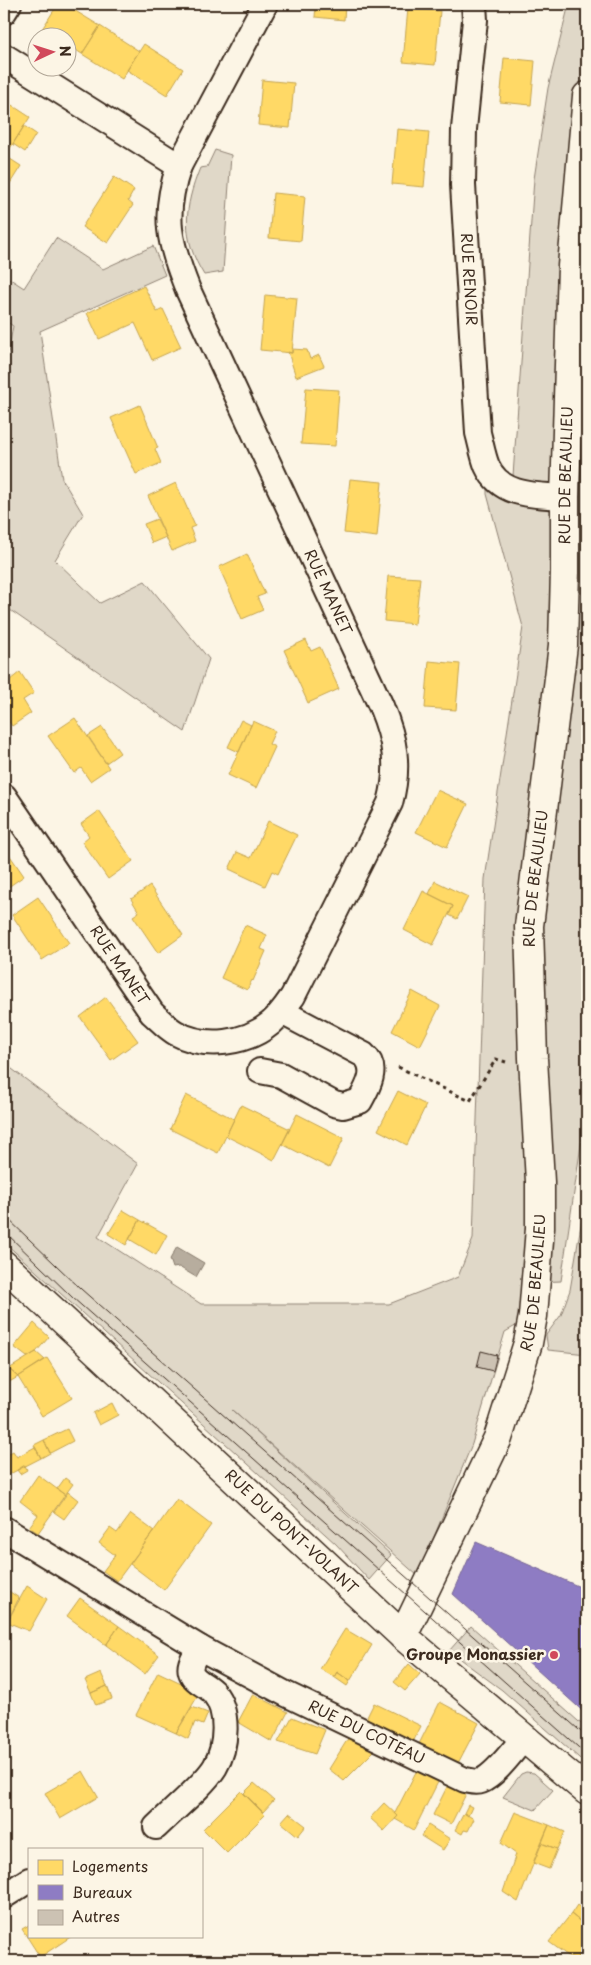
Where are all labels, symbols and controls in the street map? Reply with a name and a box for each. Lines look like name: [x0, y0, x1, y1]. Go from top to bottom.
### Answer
north arrow: [28, 28, 78, 78]
text: N: [55, 45, 76, 57]
street label: RUE RENOIR: [456, 232, 484, 326]
street label: RUE DE BEAULIEU: [552, 406, 578, 544]
street label: RUE MANET: [299, 545, 360, 639]
street label: RUE DE BEAULIEU: [516, 808, 553, 948]
street label: RUE MANET: [85, 920, 157, 1010]
street label: RUE DE BEAULIEU: [513, 1214, 550, 1354]
street label: RUE DU PONT-VOLANT: [220, 1463, 364, 1599]
place label: Groupe Monassier: [406, 1642, 544, 1665]
marker: Groupe Monassier: [548, 1649, 560, 1661]
street label: RUE DU COTEAU: [305, 1693, 429, 1769]
legend: [28, 1848, 202, 1938]
text: Logements: [72, 1854, 148, 1877]
text: Bureaux: [72, 1880, 132, 1903]
text: Autres: [72, 1904, 120, 1927]

